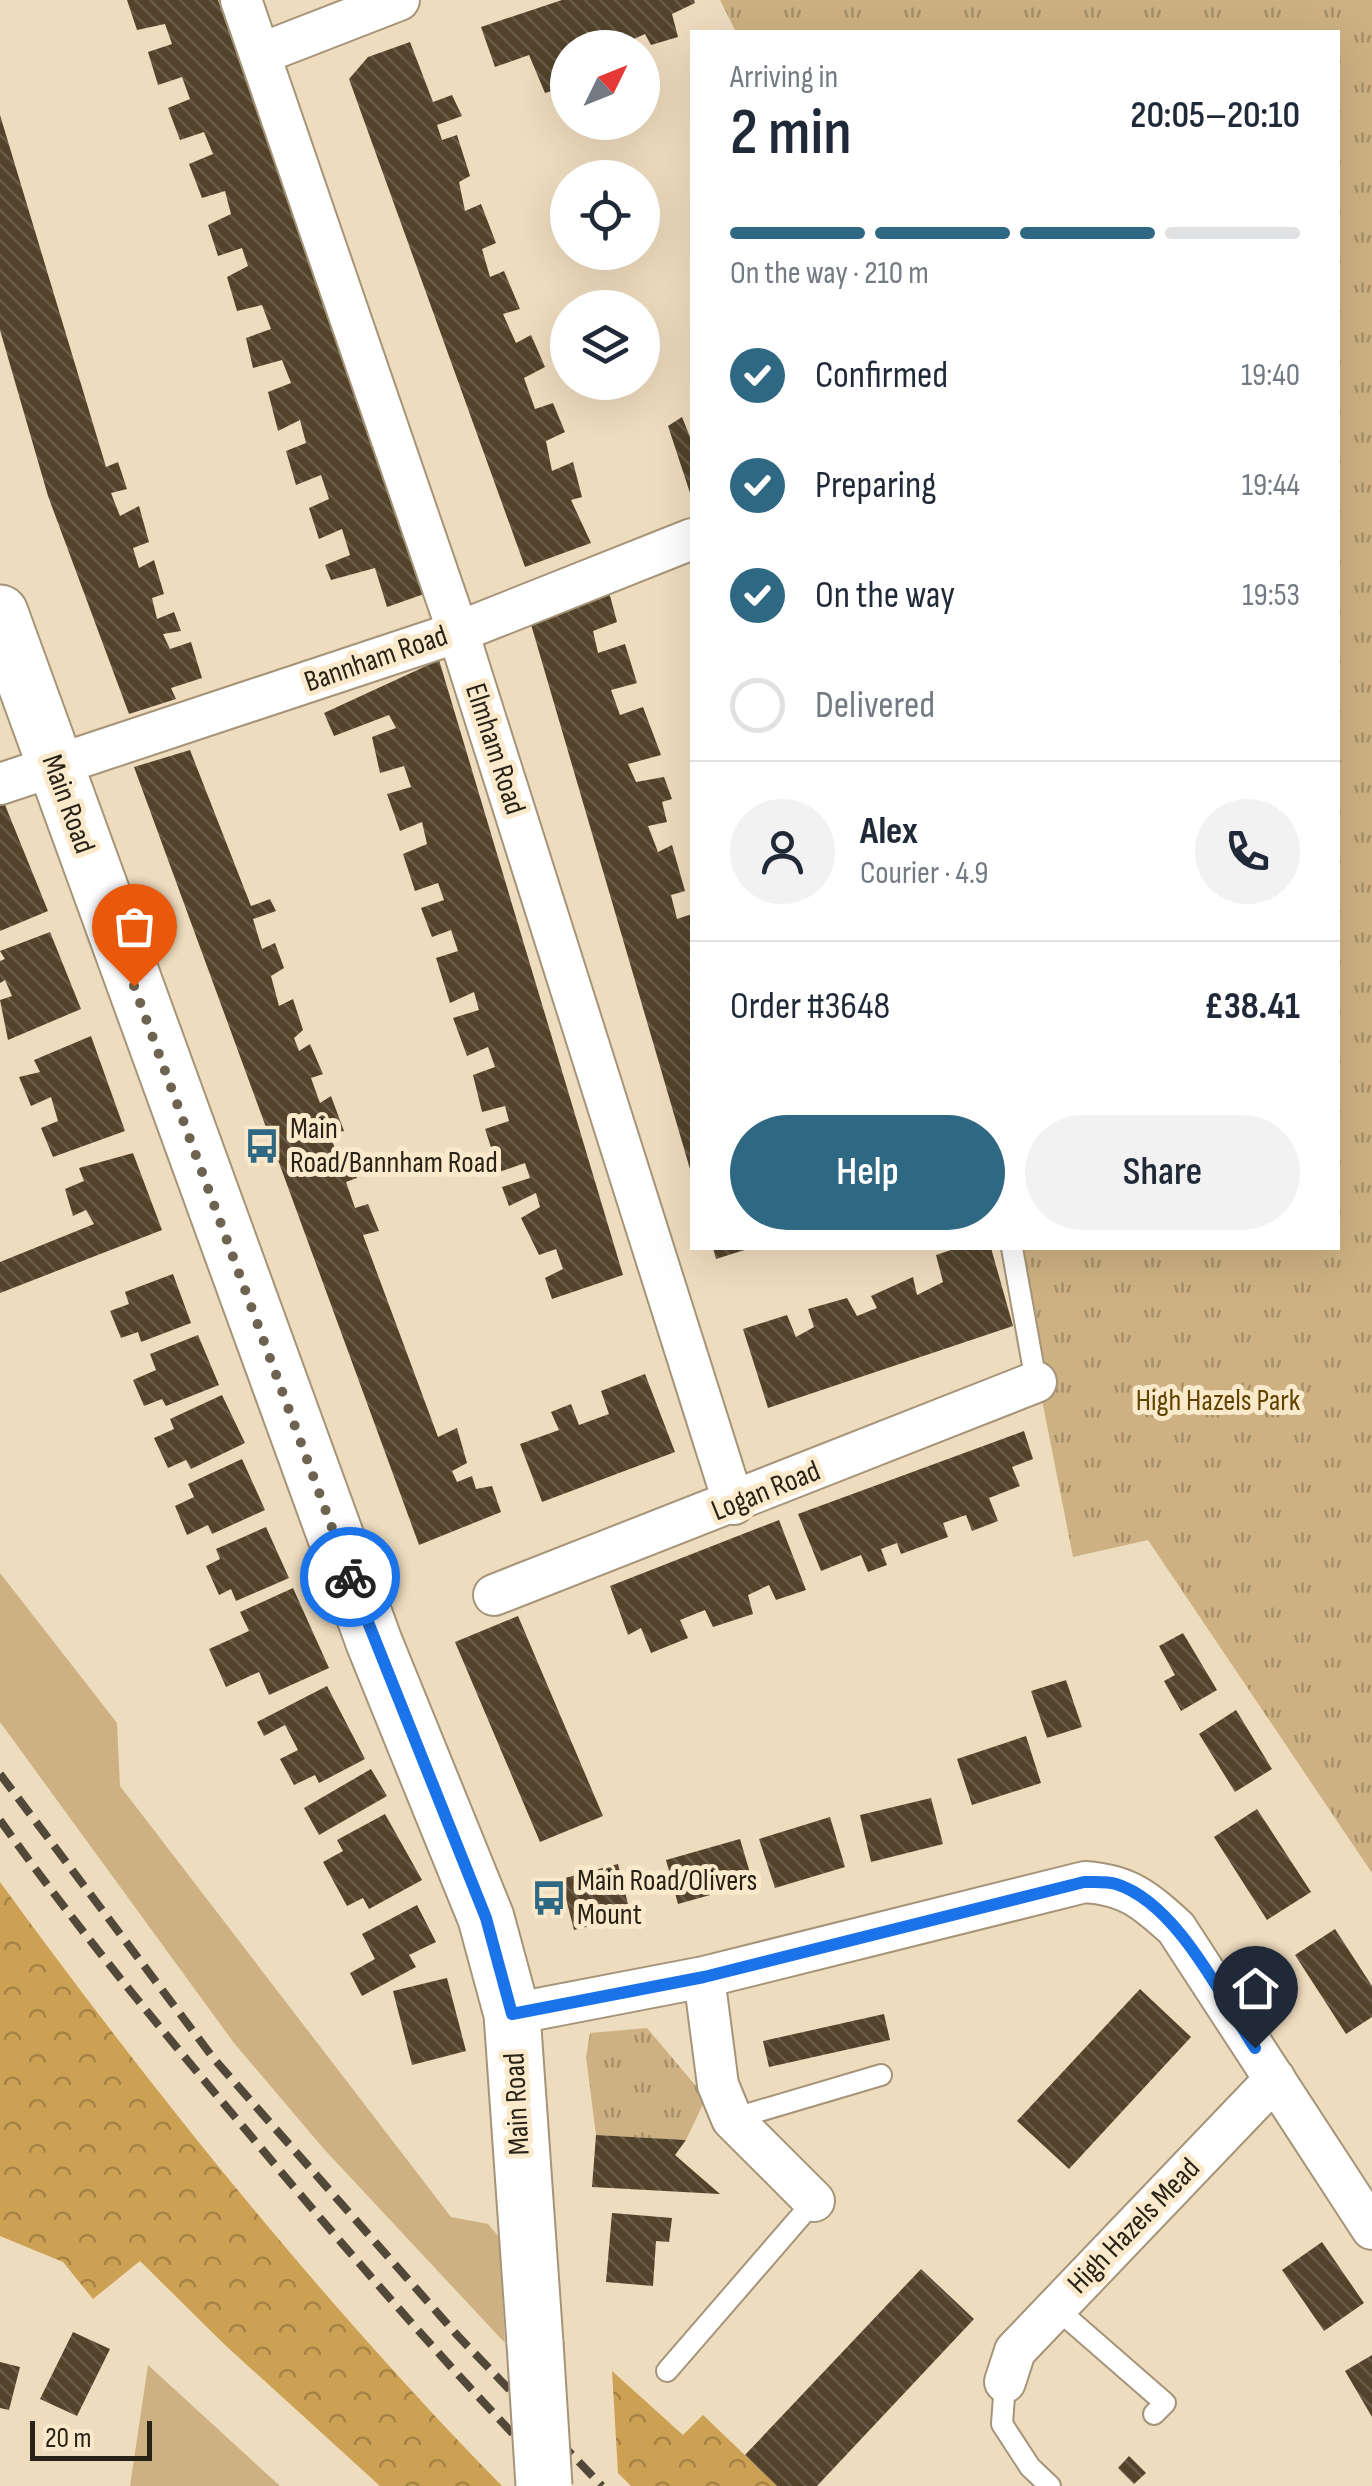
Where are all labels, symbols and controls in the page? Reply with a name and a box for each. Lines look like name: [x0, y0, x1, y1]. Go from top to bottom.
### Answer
north arrow: [550, 30, 660, 140]
map controls: [550, 30, 660, 400]
text: Arriving in: [730, 58, 838, 97]
text: 20:05–20:10: [1130, 93, 1300, 138]
text: 2 min: [730, 95, 852, 173]
button: locate: [550, 160, 660, 270]
text: On the way · 210 m: [730, 254, 929, 293]
button: layers: [550, 290, 660, 400]
icon: check: [730, 348, 785, 403]
text: Confirmed: [815, 353, 948, 398]
text: 19:40: [1241, 356, 1300, 395]
icon: check: [730, 458, 785, 513]
text: Preparing: [815, 463, 936, 508]
text: 19:44: [1242, 466, 1300, 505]
icon: check: [730, 568, 785, 623]
text: On the way: [815, 573, 955, 618]
text: 19:53: [1242, 576, 1300, 615]
street label: Bannham Road: [300, 618, 452, 700]
street label: Elmham Road: [457, 679, 533, 819]
text: Delivered: [815, 683, 935, 728]
street label: Main Road: [34, 750, 102, 858]
button: person: [730, 799, 835, 904]
button: phone: [1195, 799, 1300, 904]
text: Alex: [860, 809, 918, 854]
text: Courier · 4.9: [860, 854, 988, 893]
pin: [92, 884, 177, 987]
icon: bag: [107, 899, 162, 954]
text: Order #3648: [730, 984, 890, 1029]
text: £38.41: [1204, 984, 1300, 1029]
place label: Main Road/Bannham Road: [290, 1111, 498, 1181]
button: Help: [730, 1115, 1005, 1230]
button: Share: [1025, 1115, 1300, 1230]
bus stop icon: Main Road/Bannham Road: [243, 1127, 281, 1165]
park label: High Hazels Park: [1136, 1383, 1301, 1419]
street label: Logan Road: [706, 1453, 826, 1529]
courier: [300, 1527, 400, 1627]
icon: bike: [323, 1550, 378, 1605]
place label: Main Road/Olivers Mount: [577, 1863, 757, 1933]
bus stop icon: Main Road/Olivers Mount: [530, 1879, 568, 1917]
pin: [1213, 1946, 1298, 2049]
icon: home: [1228, 1961, 1283, 2016]
street label: Main Road: [496, 2052, 538, 2156]
street label: High Hazels Mead: [1060, 2151, 1208, 2301]
scale bar: [30, 2416, 152, 2460]
text: 20 m: [45, 2422, 91, 2455]

